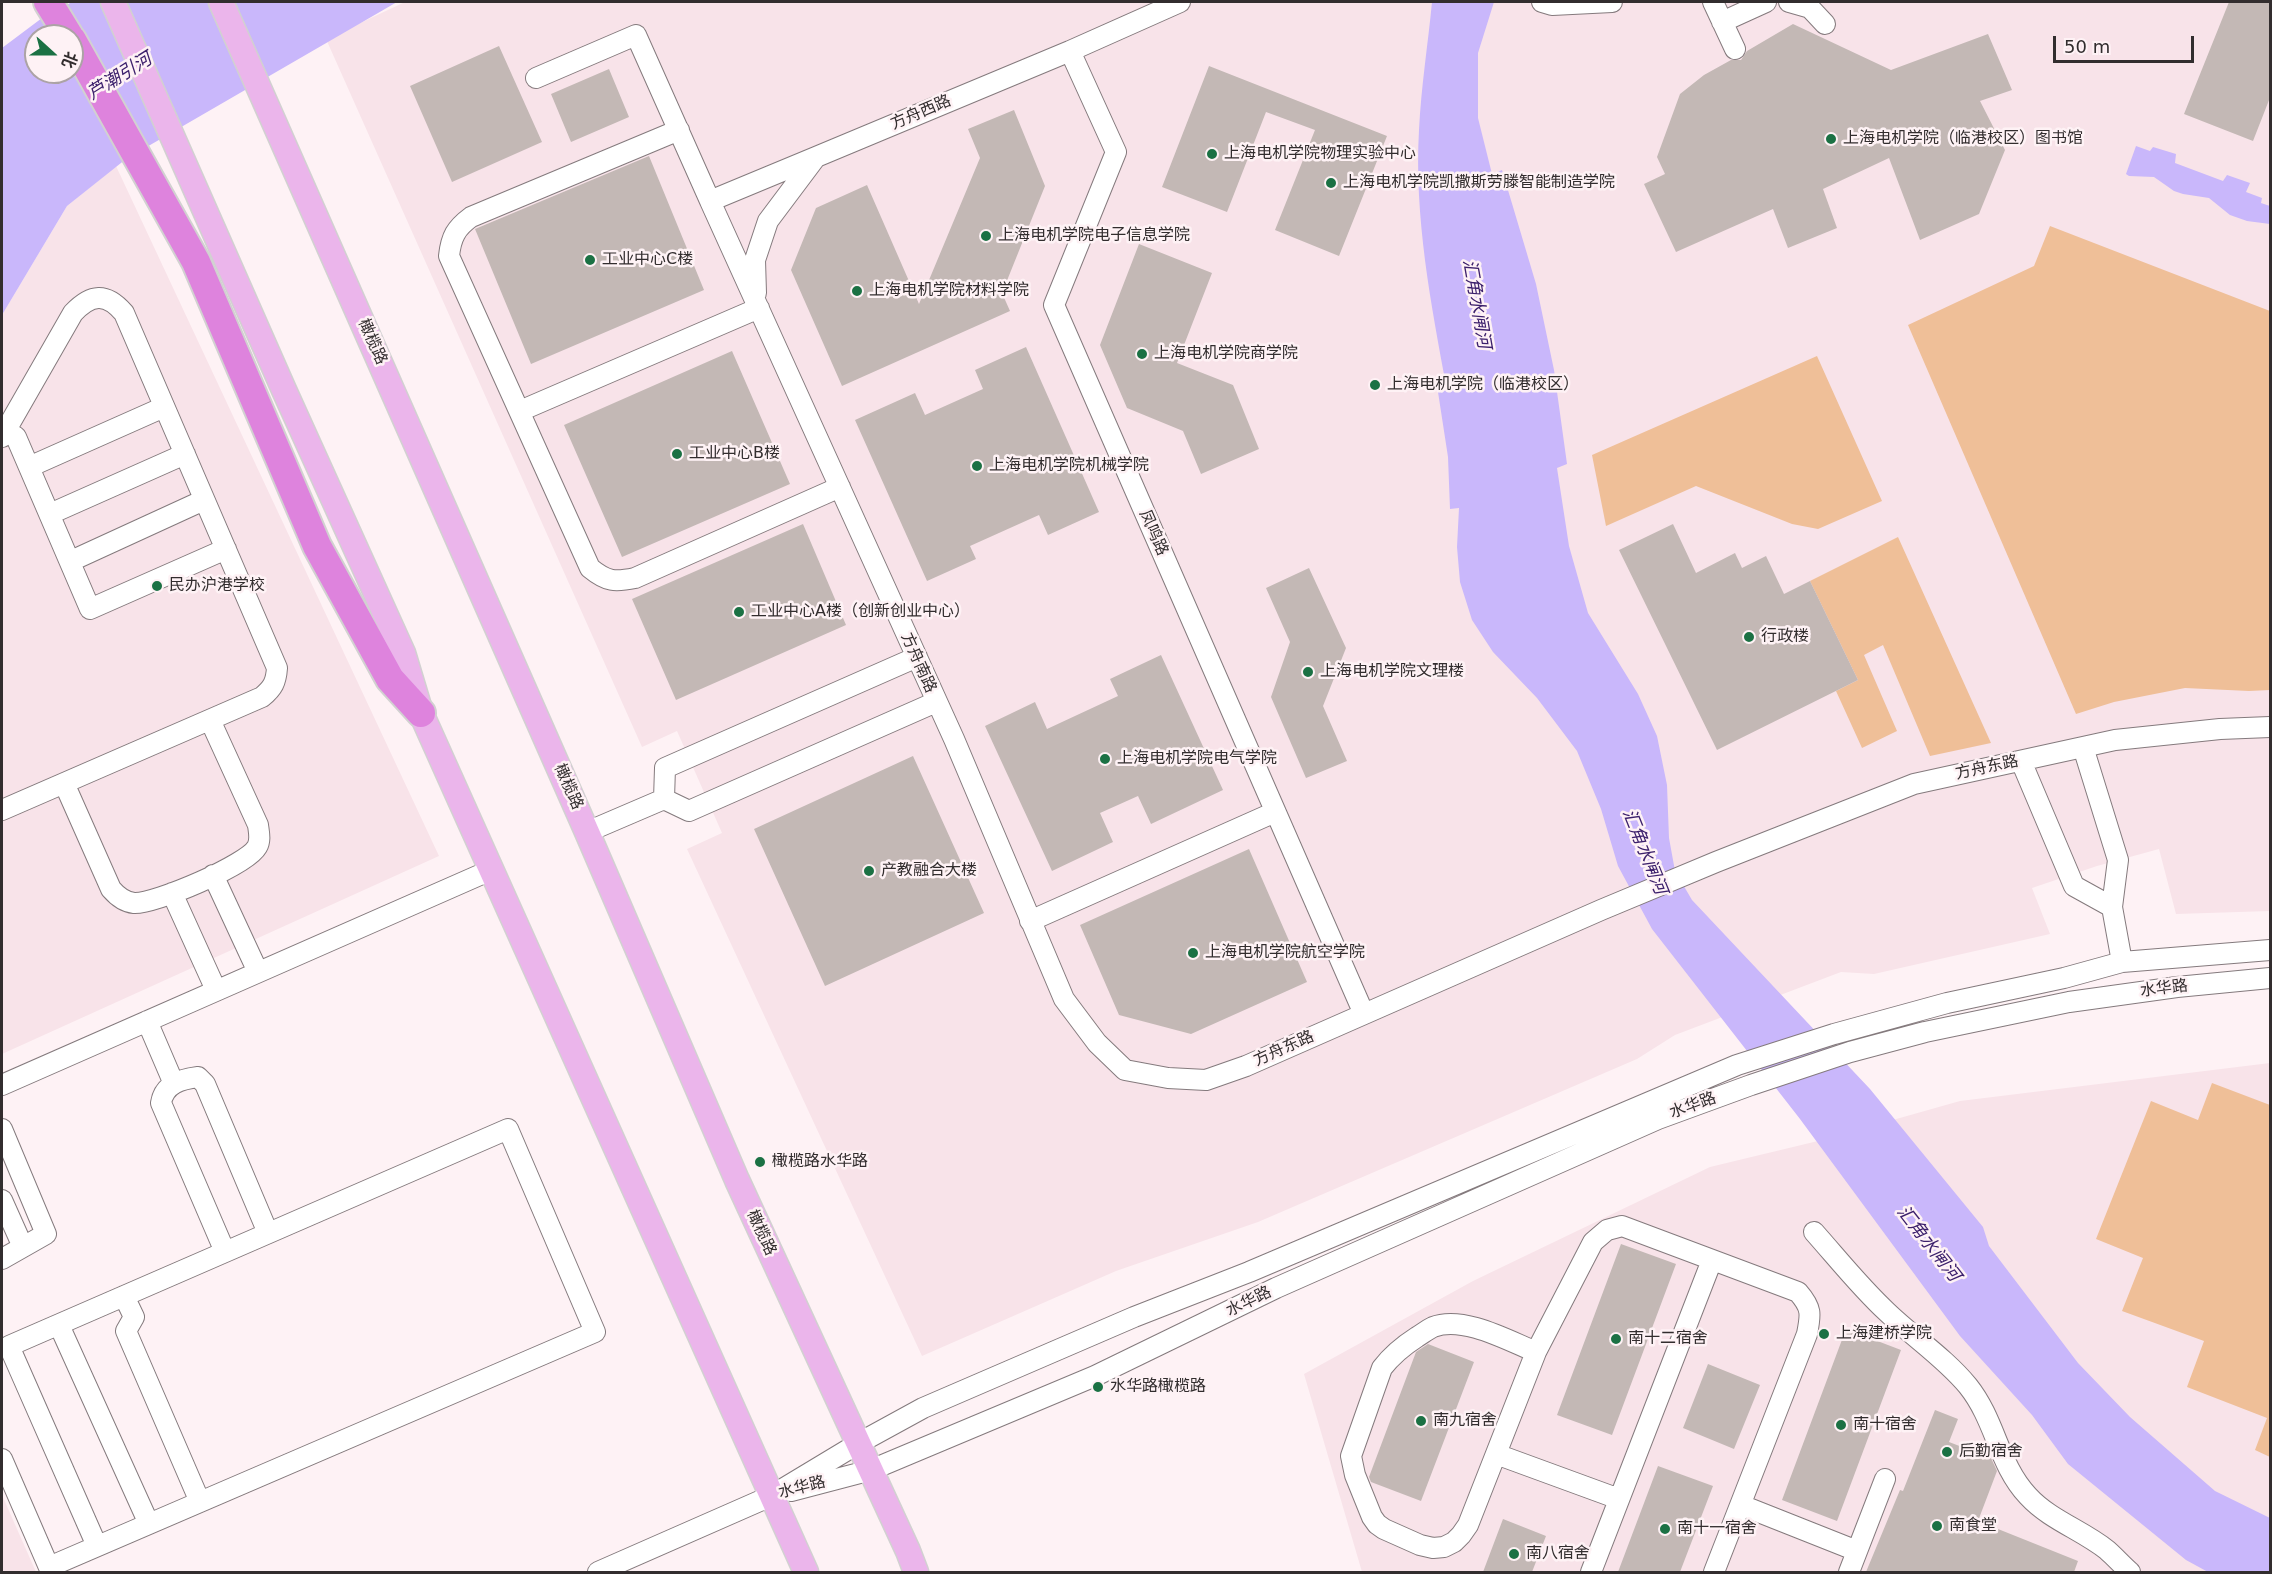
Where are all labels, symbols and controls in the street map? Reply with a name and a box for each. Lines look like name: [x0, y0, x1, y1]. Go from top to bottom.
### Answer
north arrow: [24, 24, 84, 84]
scale bar: [2056, 24, 2197, 62]
text: 50 m: [2064, 36, 2110, 57]
text: 北: [58, 49, 81, 71]
water label: 芦潮引河: [84, 49, 156, 105]
street label: 方舟西路: [888, 92, 954, 134]
place label: 上海电机学院（临港校区）图书馆: [1843, 129, 2083, 149]
marker: 上海电机学院（临港校区）图书馆: [1824, 132, 1838, 146]
place label: 上海电机学院物理实验中心: [1224, 144, 1416, 164]
marker: 上海电机学院物理实验中心: [1205, 147, 1219, 161]
place label: 上海电机学院凯撒斯劳滕智能制造学院: [1343, 173, 1615, 193]
marker: 上海电机学院凯撒斯劳滕智能制造学院: [1324, 176, 1338, 190]
place label: 上海电机学院电子信息学院: [998, 226, 1190, 246]
marker: 上海电机学院电子信息学院: [979, 229, 993, 243]
place label: 工业中心C楼: [602, 250, 693, 270]
marker: 工业中心C楼: [583, 253, 597, 267]
water label: 汇角水闸河: [1458, 258, 1494, 350]
place label: 上海电机学院材料学院: [869, 281, 1029, 301]
marker: 上海电机学院材料学院: [850, 284, 864, 298]
street label: 橄榄路: [353, 316, 391, 368]
place label: 上海电机学院商学院: [1154, 344, 1298, 364]
marker: 上海电机学院商学院: [1135, 347, 1149, 361]
place label: 上海电机学院（临港校区）: [1387, 375, 1579, 395]
marker: 上海电机学院（临港校区）: [1368, 378, 1382, 392]
place label: 工业中心B楼: [689, 444, 780, 464]
marker: 工业中心B楼: [670, 447, 684, 461]
place label: 上海电机学院机械学院: [989, 456, 1149, 476]
marker: 上海电机学院机械学院: [970, 459, 984, 473]
street label: 凤鸣路: [1134, 507, 1172, 559]
place label: 民办沪港学校: [169, 576, 265, 596]
marker: 民办沪港学校: [150, 579, 164, 593]
place label: 工业中心A楼（创新创业中心）: [751, 602, 970, 622]
marker: 工业中心A楼（创新创业中心）: [732, 605, 746, 619]
place label: 行政楼: [1761, 627, 1809, 647]
street label: 方舟南路: [896, 630, 940, 696]
marker: 行政楼: [1742, 630, 1756, 644]
place label: 上海电机学院文理楼: [1320, 662, 1464, 682]
marker: 上海电机学院文理楼: [1301, 665, 1315, 679]
place label: 上海电机学院电气学院: [1117, 749, 1277, 769]
marker: 上海电机学院电气学院: [1098, 752, 1112, 766]
street label: 方舟东路: [1954, 752, 2020, 784]
street label: 橄榄路: [549, 761, 587, 813]
water label: 汇角水闸河: [1617, 806, 1671, 898]
place label: 产教融合大楼: [881, 861, 977, 881]
marker: 产教融合大楼: [862, 864, 876, 878]
place label: 上海电机学院航空学院: [1205, 943, 1365, 963]
marker: 上海电机学院航空学院: [1186, 946, 1200, 960]
street label: 水华路: [2139, 977, 2189, 1001]
street label: 方舟东路: [1251, 1027, 1317, 1071]
street label: 水华路: [1667, 1089, 1719, 1123]
place label: 橄榄路水华路: [772, 1152, 868, 1172]
marker: 橄榄路水华路: [753, 1155, 767, 1169]
water label: 汇角水闸河: [1892, 1202, 1964, 1286]
street label: 橄榄路: [742, 1207, 780, 1259]
street label: 水华路: [1223, 1283, 1275, 1321]
place label: 上海建桥学院: [1836, 1324, 1932, 1344]
marker: 上海建桥学院: [1817, 1327, 1831, 1341]
place label: 南十二宿舍: [1628, 1329, 1708, 1349]
marker: 南十二宿舍: [1609, 1332, 1623, 1346]
place label: 水华路橄榄路: [1110, 1377, 1206, 1397]
marker: 水华路橄榄路: [1091, 1380, 1105, 1394]
place label: 南九宿舍: [1433, 1411, 1497, 1431]
marker: 南九宿舍: [1414, 1414, 1428, 1428]
place label: 南十宿舍: [1853, 1415, 1917, 1435]
marker: 南十宿舍: [1834, 1418, 1848, 1432]
place label: 后勤宿舍: [1959, 1442, 2023, 1462]
marker: 后勤宿舍: [1940, 1445, 1954, 1459]
street label: 水华路: [776, 1473, 828, 1503]
place label: 南食堂: [1949, 1516, 1997, 1536]
place label: 南十一宿舍: [1677, 1519, 1757, 1539]
marker: 南食堂: [1930, 1519, 1944, 1533]
marker: 南十一宿舍: [1658, 1522, 1672, 1536]
place label: 南八宿舍: [1526, 1544, 1590, 1564]
marker: 南八宿舍: [1507, 1547, 1521, 1561]

